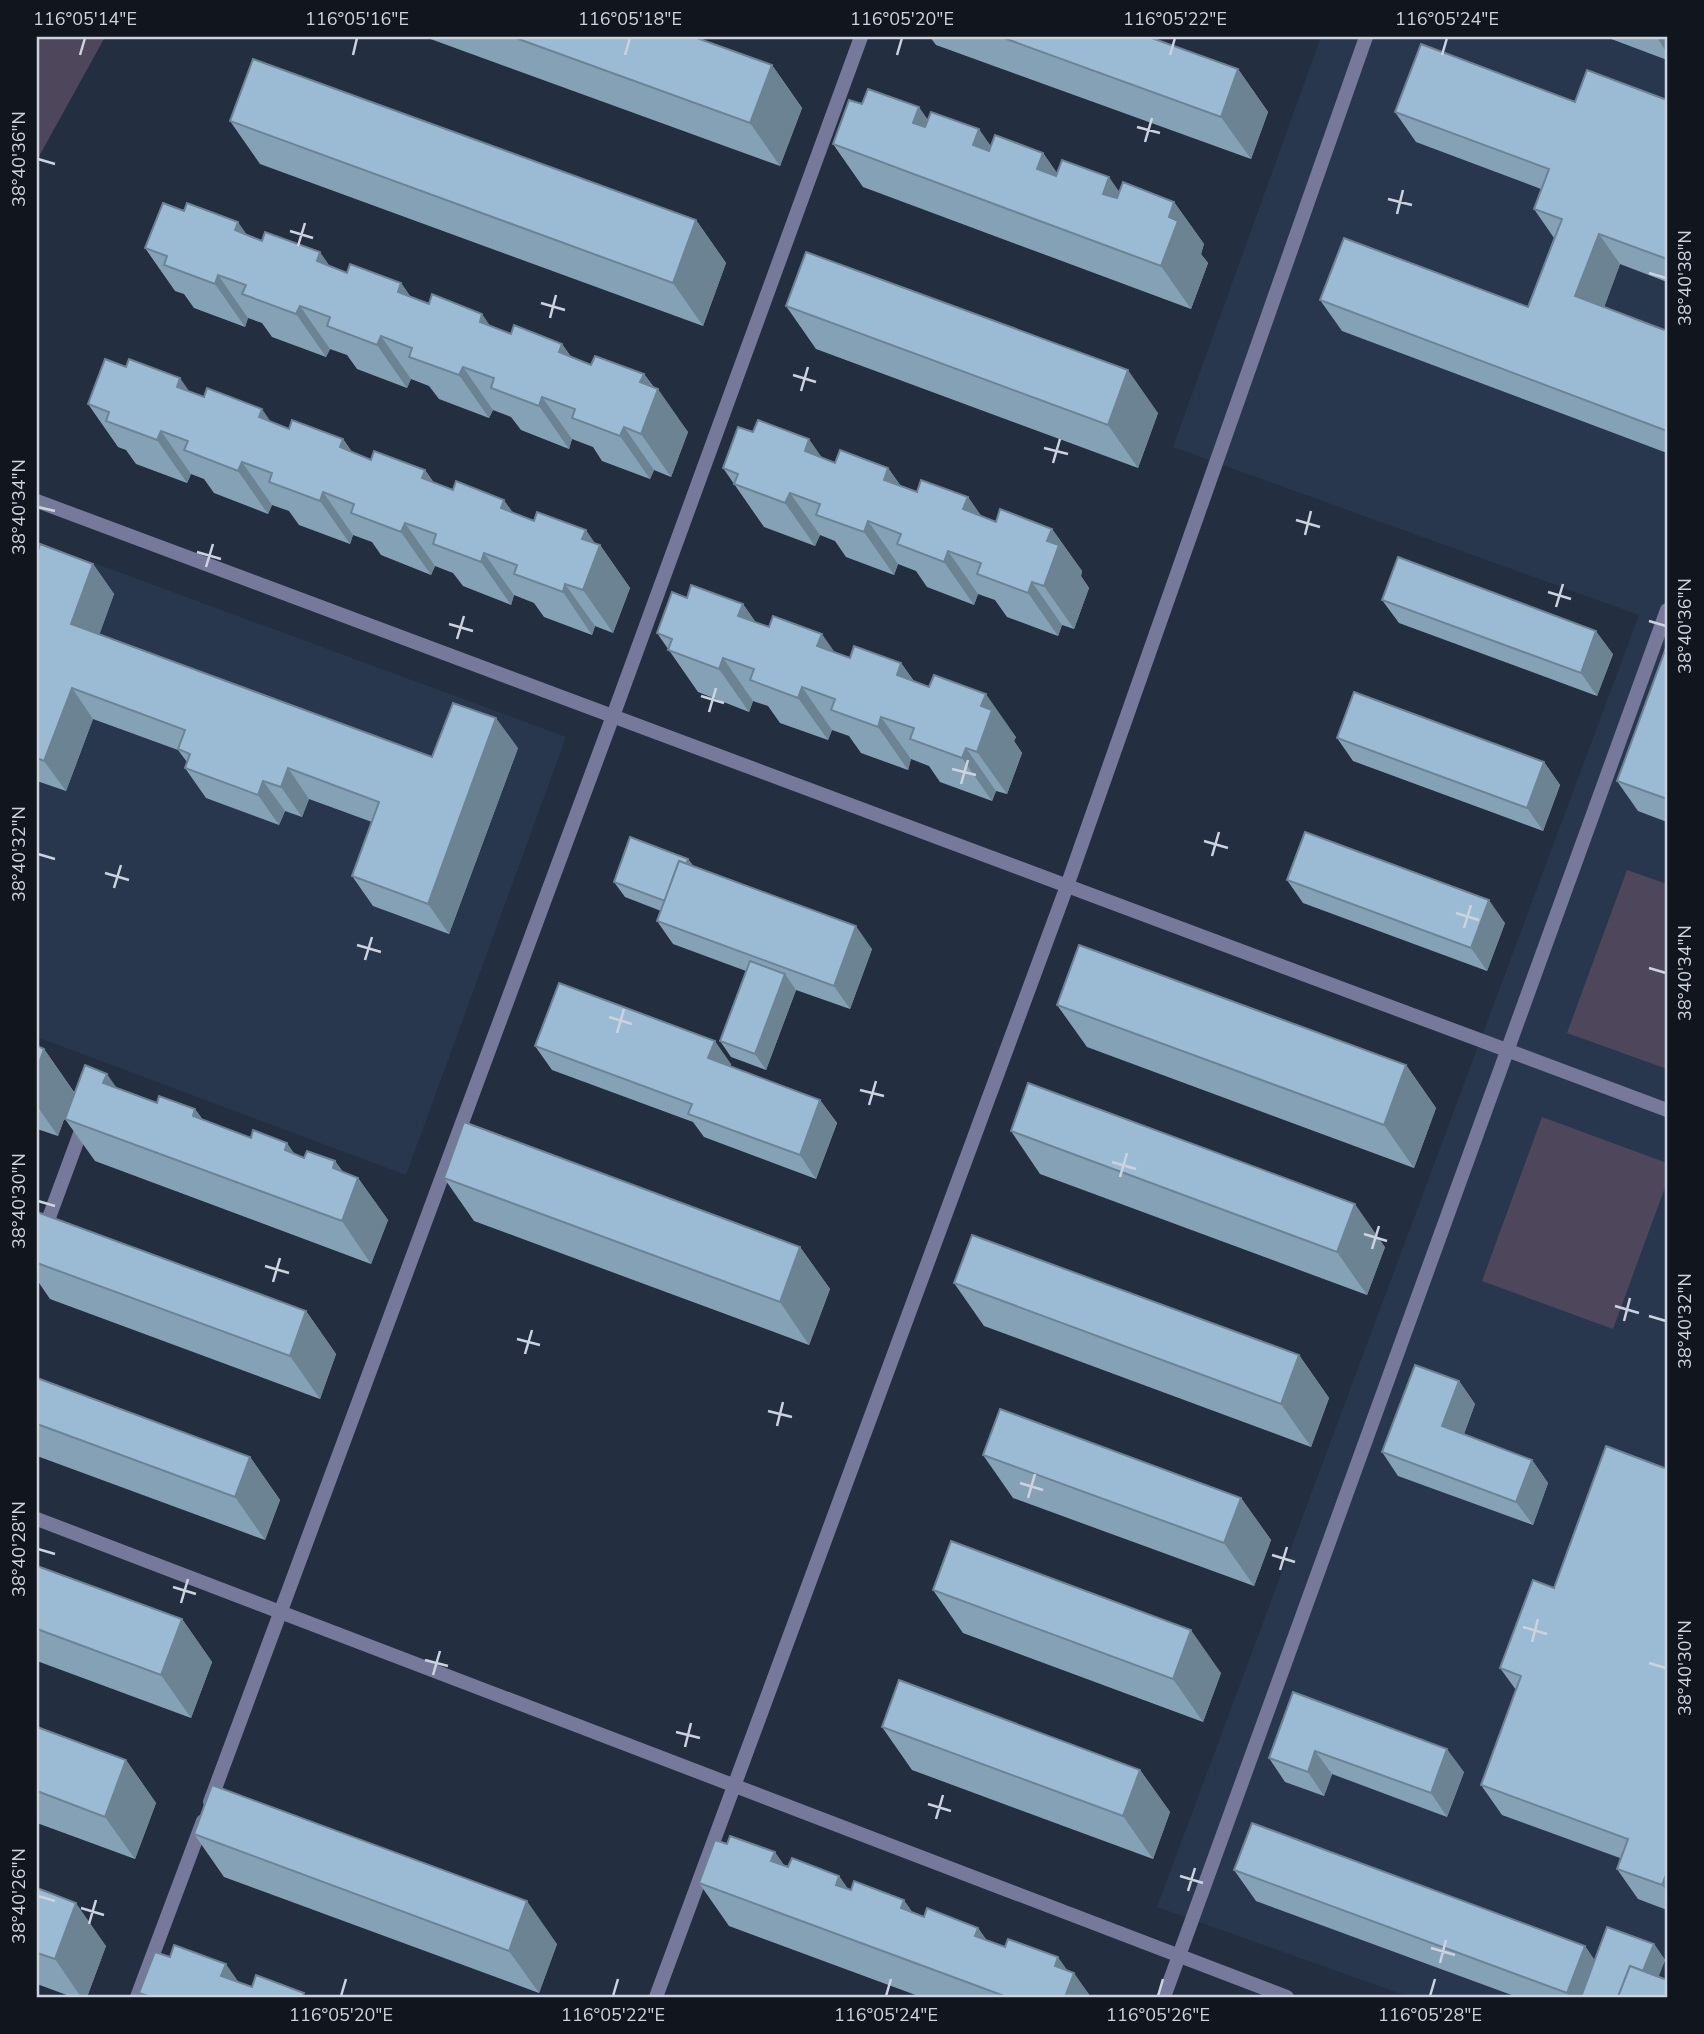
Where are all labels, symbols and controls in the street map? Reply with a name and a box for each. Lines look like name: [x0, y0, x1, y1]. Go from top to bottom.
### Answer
text: 116°05'14"E: [33, 7, 137, 31]
text: 116°05'16"E: [305, 7, 409, 31]
text: 116°05'18"E: [578, 7, 682, 31]
text: 116°05'20"E: [850, 7, 954, 31]
text: 116°05'22"E: [1123, 7, 1227, 31]
text: 116°05'24"E: [1395, 7, 1499, 31]
text: 38°40'36"N: [7, 111, 31, 207]
text: 38°40'38"N: [1673, 230, 1697, 326]
text: 38°40'34"N: [7, 459, 31, 555]
text: 38°40'36"N: [1673, 578, 1697, 674]
text: 38°40'32"N: [7, 806, 31, 902]
text: 38°40'34"N: [1673, 925, 1697, 1021]
text: 38°40'30"N: [7, 1153, 31, 1249]
text: 38°40'32"N: [1673, 1273, 1697, 1369]
text: 38°40'28"N: [7, 1501, 31, 1597]
text: 38°40'30"N: [1673, 1620, 1697, 1716]
text: 38°40'26"N: [7, 1848, 31, 1944]
text: 116°05'20"E: [289, 2003, 393, 2027]
text: 116°05'22"E: [561, 2003, 665, 2027]
text: 116°05'24"E: [834, 2003, 938, 2027]
text: 116°05'26"E: [1106, 2003, 1210, 2027]
text: 116°05'28"E: [1378, 2003, 1482, 2027]

